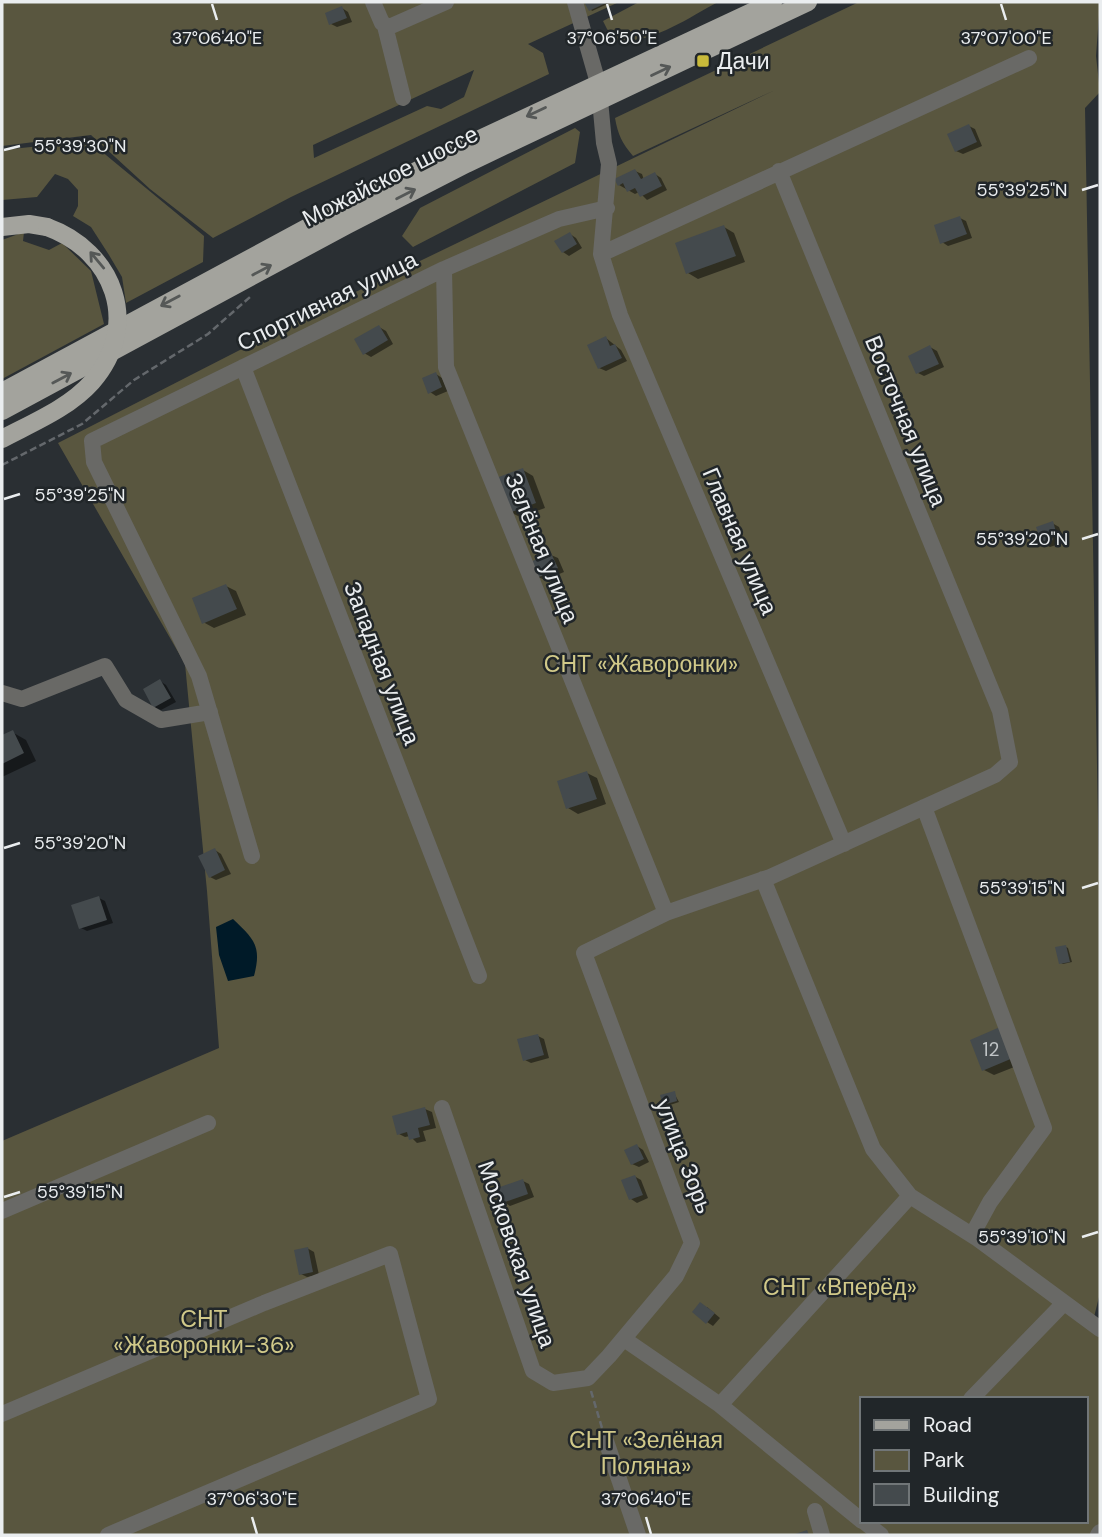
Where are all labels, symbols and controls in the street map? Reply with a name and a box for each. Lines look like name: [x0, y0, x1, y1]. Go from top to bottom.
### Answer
text: 37°06'40"E: [172, 26, 262, 50]
text: 37°06'50"E: [567, 26, 657, 50]
text: 37°07'00"E: [960, 26, 1052, 50]
place label: Дачи: [717, 46, 770, 76]
marker: Дачи: [695, 53, 711, 69]
one-way arrow: [650, 64, 671, 77]
one-way arrow: [526, 106, 547, 119]
street label: Можайское шоссе: [297, 119, 483, 233]
text: 55°39'30"N: [33, 134, 127, 158]
text: 55°39'25"N: [976, 178, 1068, 202]
one-way arrow: [395, 187, 416, 201]
street label: Спортивная улица: [232, 244, 422, 358]
one-way arrow: [89, 252, 105, 270]
one-way arrow: [251, 263, 272, 276]
one-way arrow: [160, 295, 181, 309]
street label: Восточная улица: [858, 331, 954, 511]
one-way arrow: [51, 371, 72, 384]
street label: Главная улица: [696, 463, 785, 619]
street label: Зелёная улица: [498, 468, 586, 628]
text: 55°39'25"N: [34, 483, 126, 507]
text: 55°39'20"N: [976, 527, 1068, 551]
street label: Западная улица: [337, 577, 427, 749]
park label: СНТ «Жаворонки»: [544, 649, 738, 679]
text: 55°39'20"N: [34, 831, 126, 855]
text: 55°39'15"N: [979, 876, 1065, 900]
house number: 12: [983, 1037, 999, 1062]
street label: улица Зорь: [648, 1094, 720, 1218]
street label: Московская улица: [471, 1157, 563, 1351]
text: 55°39'15"N: [37, 1180, 123, 1204]
text: 55°39'10"N: [978, 1225, 1066, 1249]
park label: СНТ «Вперёд»: [763, 1272, 917, 1302]
park label: СНТ «Жаворонки-36»: [113, 1304, 295, 1360]
legend: [860, 1397, 1088, 1523]
text: Road: [923, 1411, 972, 1439]
park label: СНТ «Зелёная Поляна»: [569, 1425, 723, 1481]
text: Park: [923, 1446, 965, 1474]
text: Building: [923, 1481, 1000, 1509]
text: 37°06'30"E: [207, 1487, 297, 1511]
text: 37°06'40"E: [601, 1487, 691, 1511]

